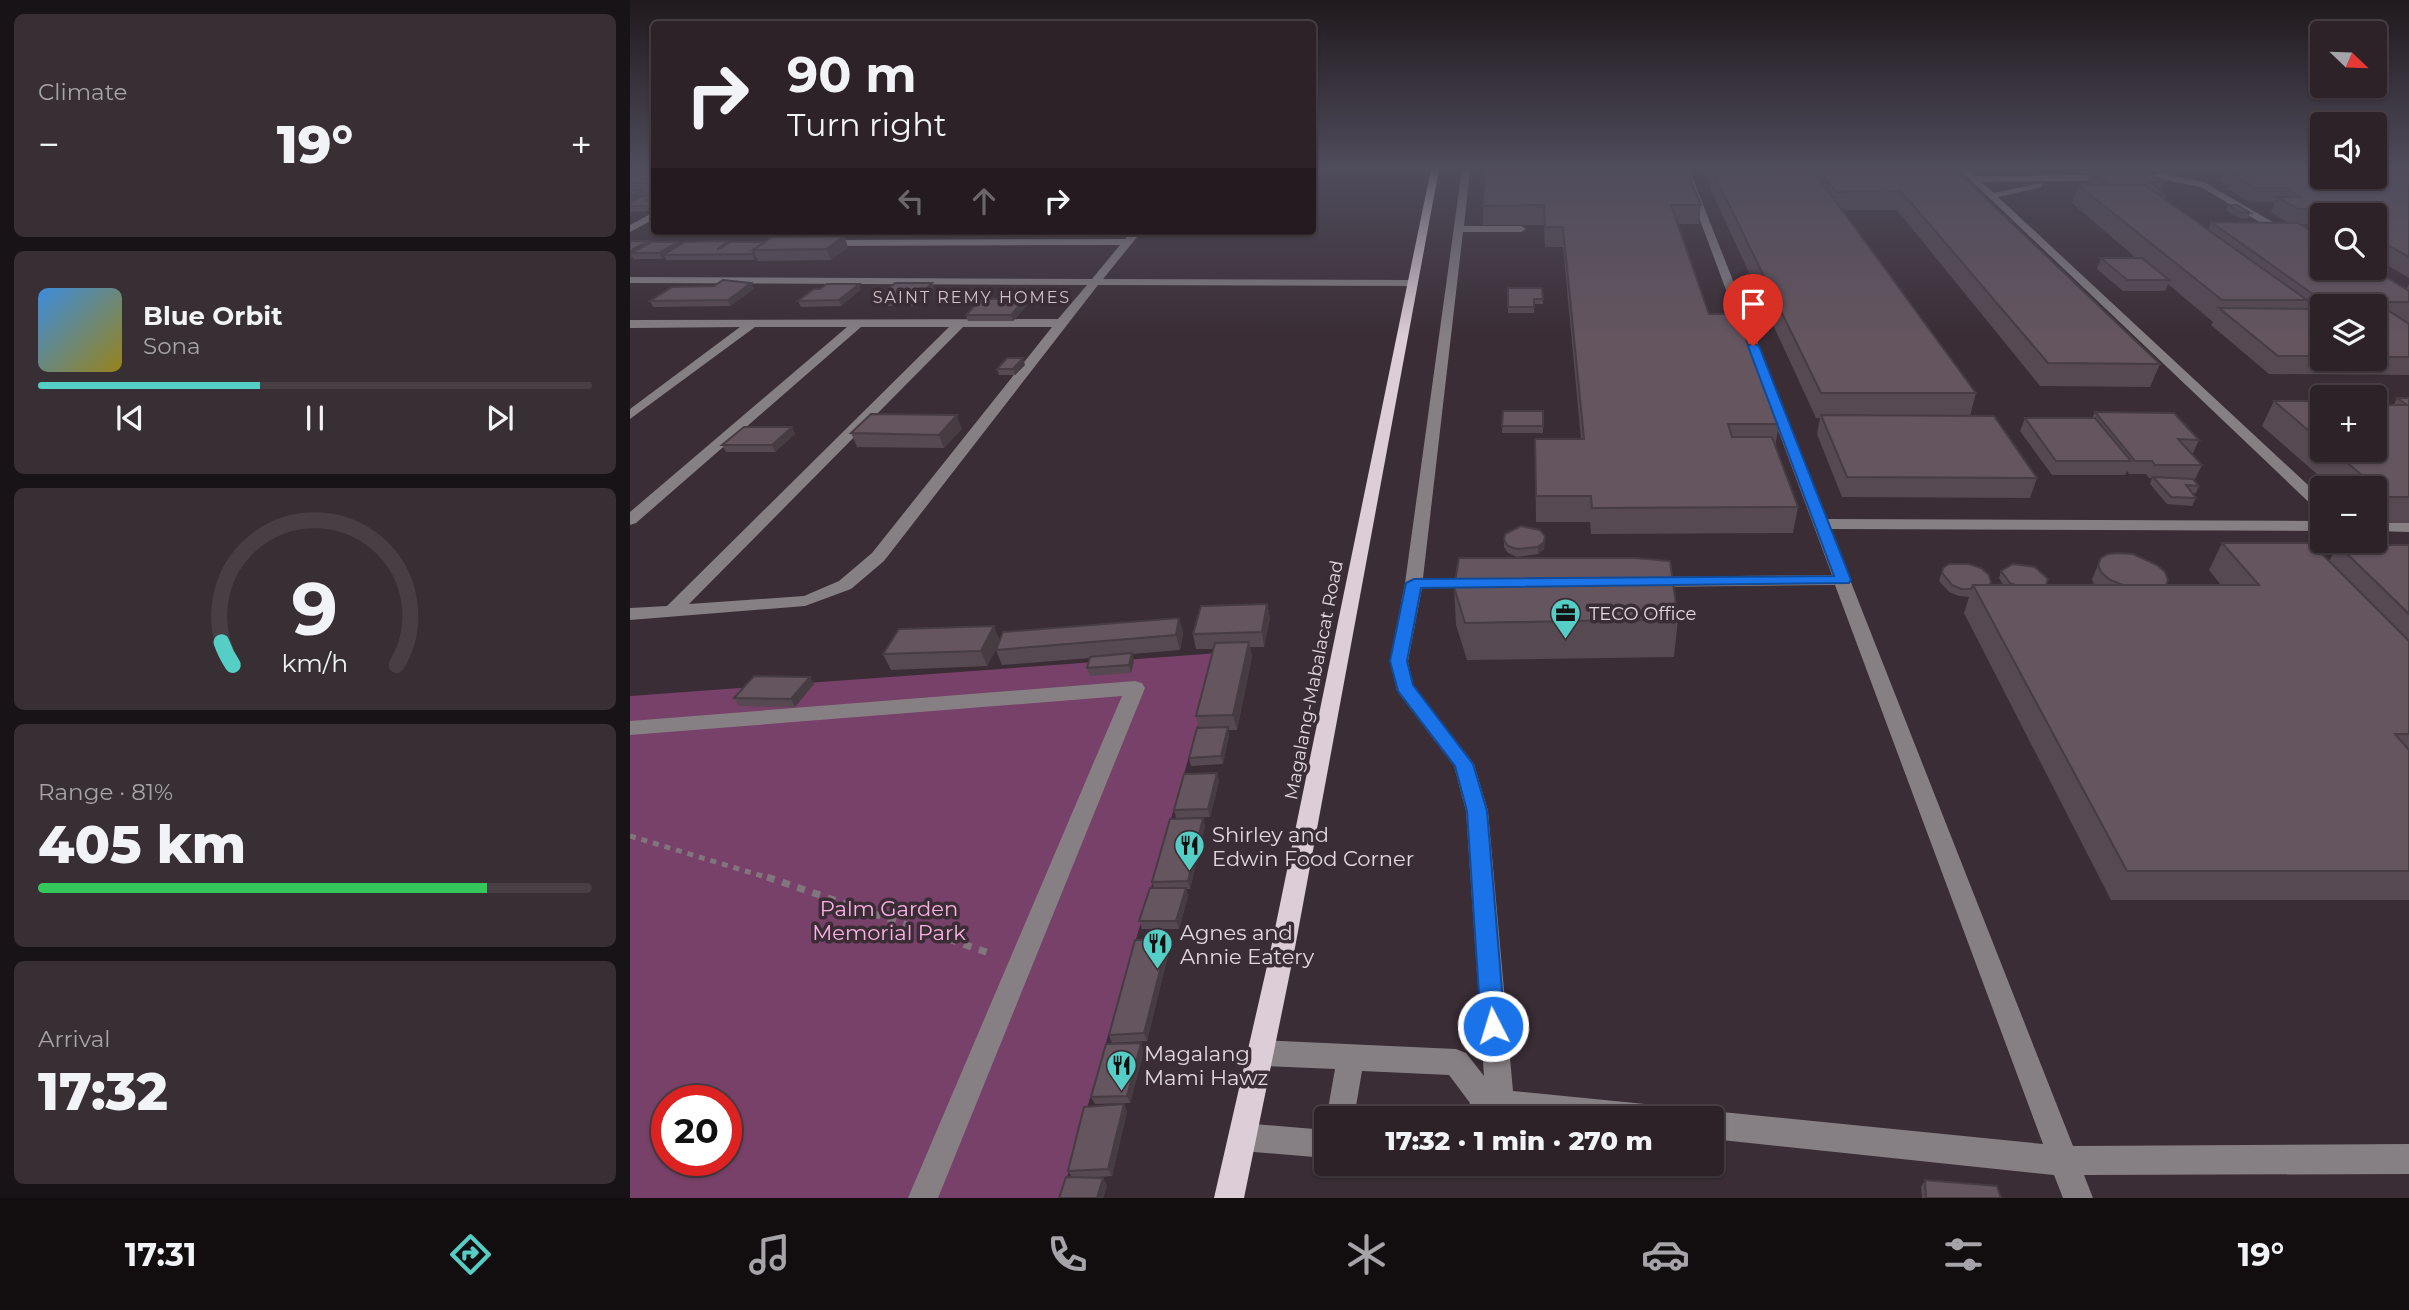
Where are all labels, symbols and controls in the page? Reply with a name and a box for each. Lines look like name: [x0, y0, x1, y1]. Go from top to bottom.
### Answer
north arrow: [2310, 21, 2387, 98]
map controls: [2310, 21, 2387, 553]
text: 90 m: [787, 45, 917, 104]
icon: right: [672, 49, 763, 140]
text: Climate: [38, 78, 127, 106]
text: Turn right: [787, 105, 947, 144]
button: sound: [2310, 112, 2387, 189]
text: 19°: [277, 113, 353, 176]
text: −: [38, 121, 60, 168]
text: +: [570, 121, 592, 168]
icon: left: [892, 182, 930, 220]
icon: ahead: [965, 182, 1003, 220]
icon: right: [1038, 182, 1076, 220]
button: search: [2310, 203, 2387, 280]
pin: [1723, 274, 1783, 346]
icon: arrive: [1734, 285, 1772, 323]
district label: SAINT REMY HOMES: [873, 288, 1071, 307]
button: layers: [2310, 294, 2387, 371]
text: Blue Orbit: [143, 300, 282, 332]
text: Sona: [143, 332, 201, 360]
button: +: [2310, 385, 2387, 462]
icon: previous: [111, 399, 149, 437]
icon: pause: [296, 399, 334, 437]
icon: next: [481, 399, 519, 437]
button: −: [2310, 476, 2387, 553]
street label: Magalang-Mabalacat Road: [1280, 558, 1348, 802]
text: 9: [292, 565, 338, 653]
office icon: TECO Office: [1549, 597, 1583, 641]
place label: TECO Office: [1589, 603, 1696, 625]
text: km/h: [282, 648, 348, 678]
text: Range · 81%: [38, 778, 173, 806]
text: 405 km: [38, 813, 246, 876]
place label: Shirley and Edwin Food Corner: [1212, 822, 1414, 871]
restaurant icon: Shirley and Edwin Food Corner: [1172, 829, 1206, 873]
park label: Palm Garden Memorial Park: [812, 896, 966, 945]
place label: Agnes and Annie Eatery: [1180, 920, 1315, 969]
restaurant icon: Agnes and Annie Eatery: [1140, 927, 1174, 971]
position arrow: [1456, 989, 1530, 1063]
text: Arrival: [38, 1025, 111, 1053]
place label: Magalang Mami Hawz: [1144, 1041, 1268, 1090]
restaurant icon: Magalang Mami Hawz: [1104, 1048, 1138, 1092]
text: 17:32: [38, 1060, 168, 1123]
speed limit sign: 20: [651, 1085, 742, 1176]
text: 17:32 · 1 min · 270 m: [1385, 1125, 1653, 1157]
icon: directions: [446, 1230, 495, 1279]
icon: music: [745, 1230, 794, 1279]
icon: phone: [1043, 1230, 1092, 1279]
icon: climate: [1342, 1230, 1391, 1279]
icon: car: [1641, 1230, 1690, 1279]
icon: filters: [1939, 1230, 1988, 1279]
text: 17:31: [125, 1235, 196, 1274]
text: 19°: [2238, 1235, 2284, 1274]

